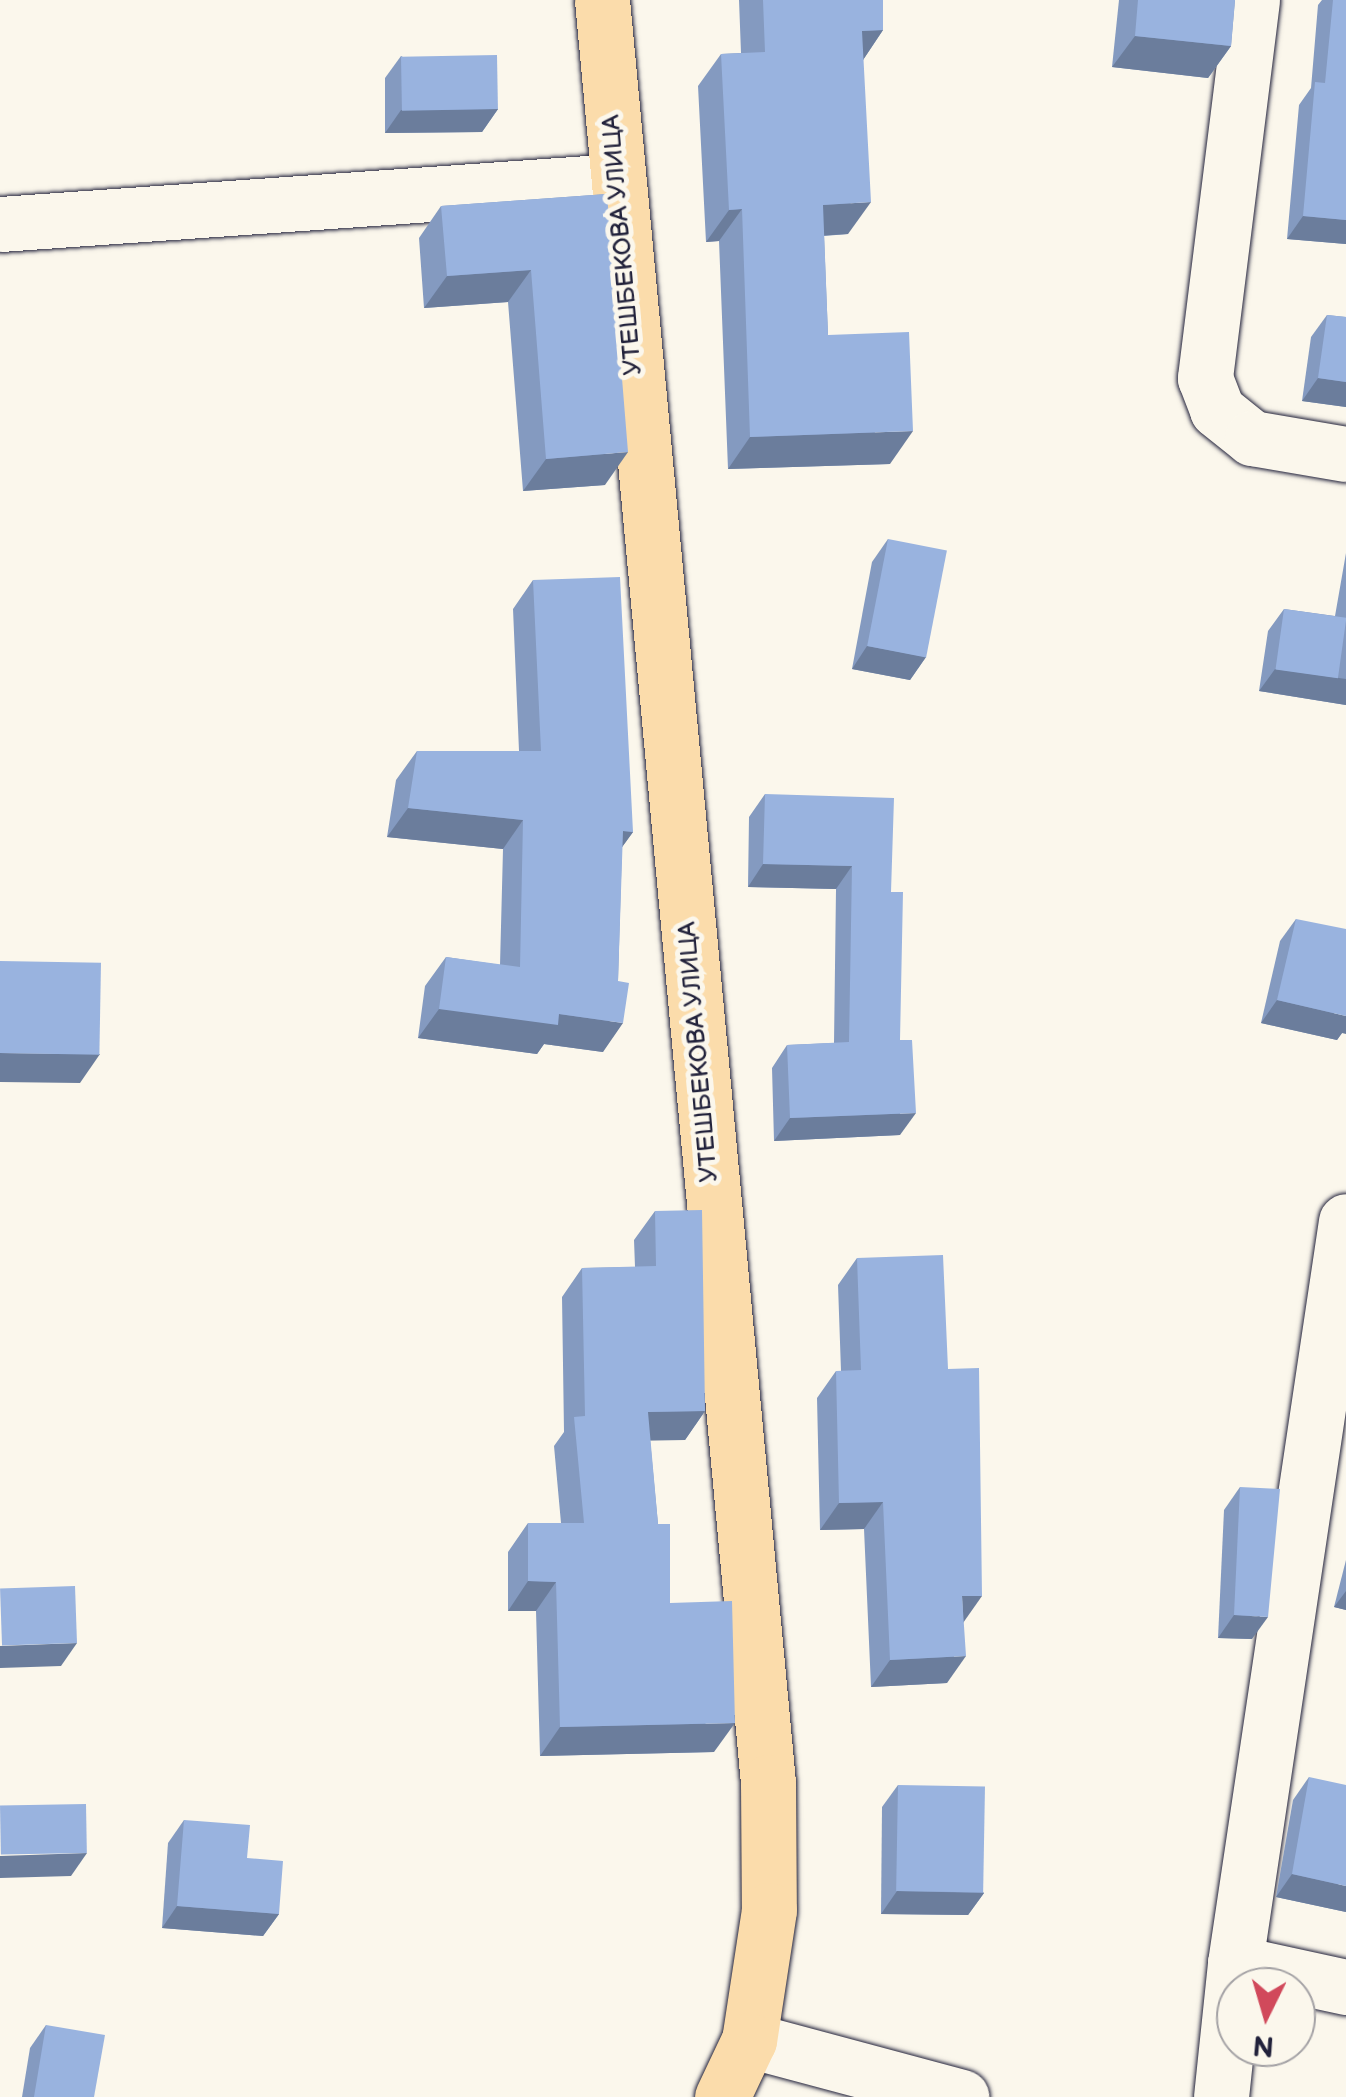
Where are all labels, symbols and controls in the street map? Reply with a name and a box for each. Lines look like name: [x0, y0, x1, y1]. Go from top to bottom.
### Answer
street label: УТЕШБЕКОВА УЛИЦА: [597, 114, 649, 376]
street label: УТЕШБЕКОВА УЛИЦА: [673, 921, 725, 1183]
north arrow: [1216, 1967, 1316, 2067]
text: N: [1252, 2028, 1275, 2063]

